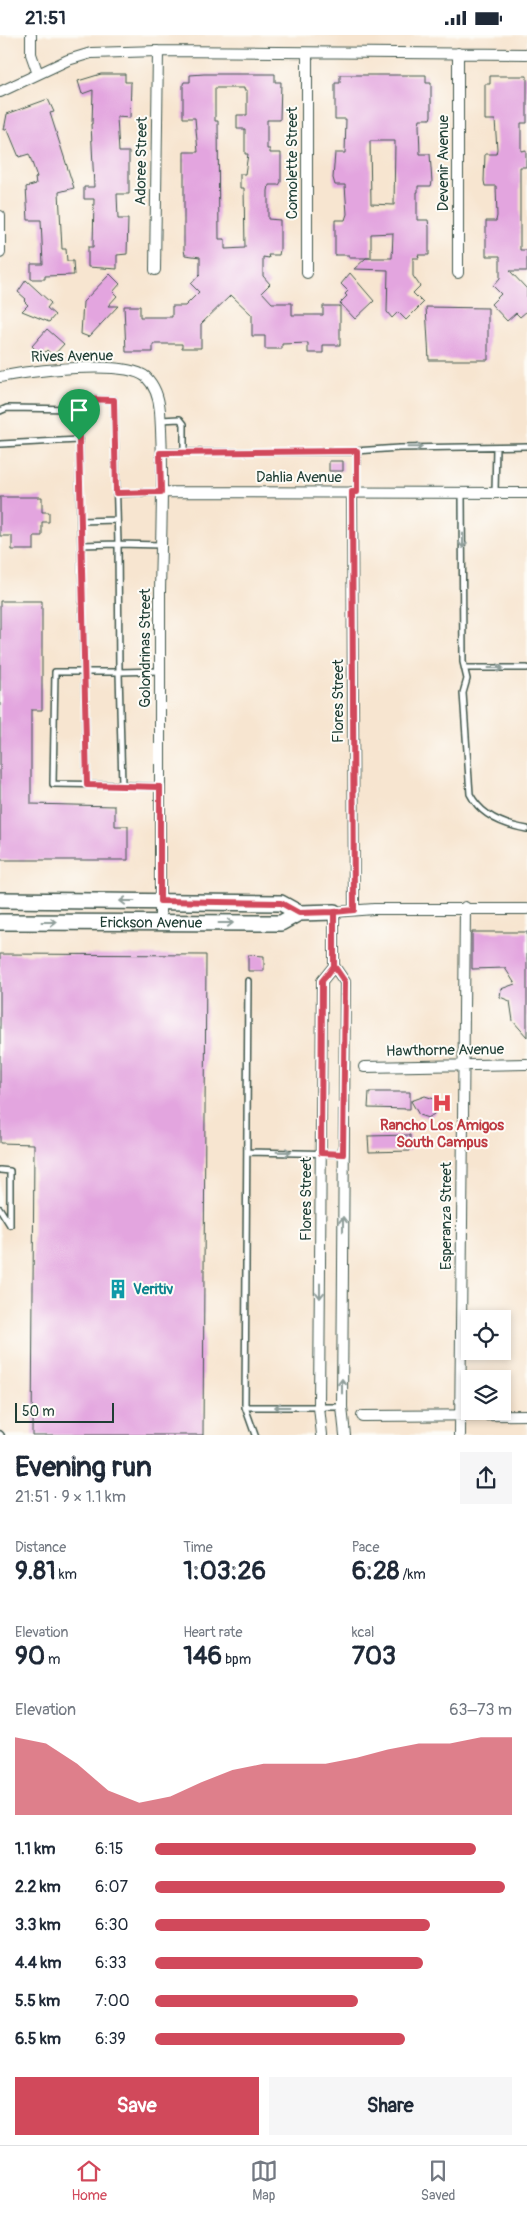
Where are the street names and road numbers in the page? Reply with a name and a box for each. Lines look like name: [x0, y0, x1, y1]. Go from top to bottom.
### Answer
street label: Comolette Street: [283, 106, 302, 219]
street label: Devenir Avenue: [434, 114, 453, 211]
street label: Adoree Street: [131, 116, 152, 205]
street label: Rives Avenue: [31, 346, 114, 367]
street label: Dahlia Avenue: [256, 468, 343, 487]
street label: Golondrinas Street: [136, 587, 155, 708]
street label: Flores Street: [329, 658, 348, 743]
street label: Erickson Avenue: [100, 913, 203, 933]
street label: Hawthorne Avenue: [386, 1040, 505, 1061]
street label: Flores Street: [297, 1156, 316, 1241]
street label: Esperanza Street: [437, 1161, 456, 1270]

